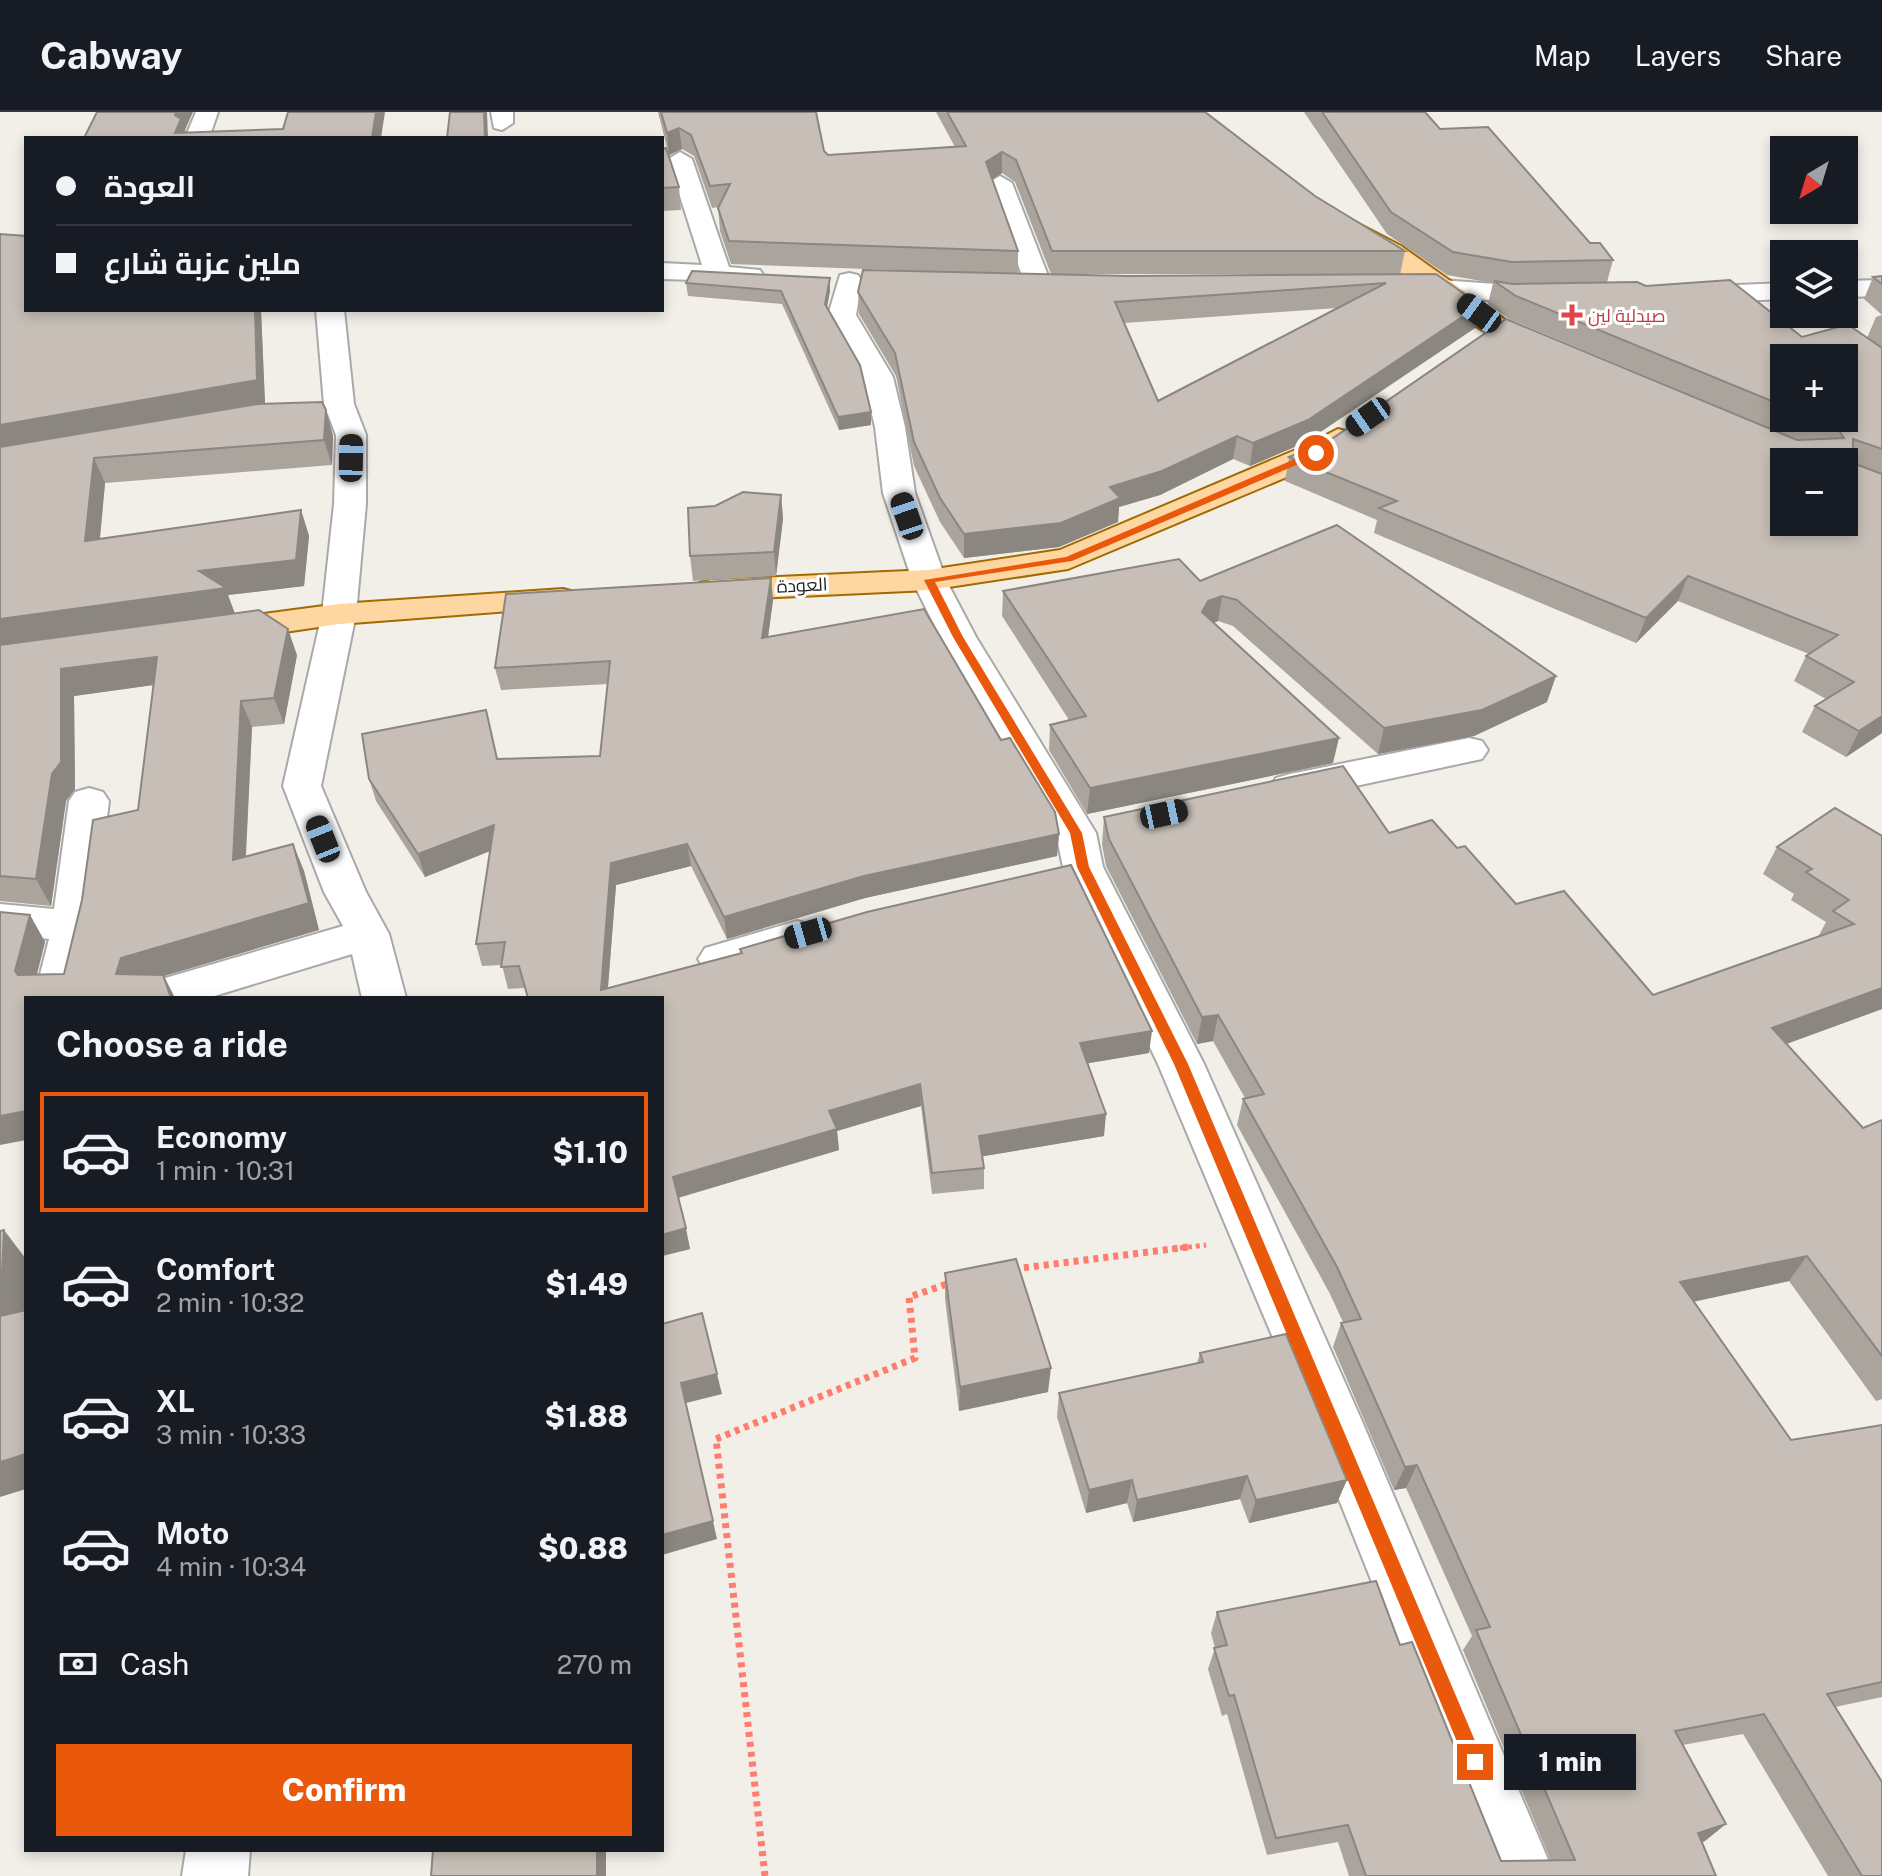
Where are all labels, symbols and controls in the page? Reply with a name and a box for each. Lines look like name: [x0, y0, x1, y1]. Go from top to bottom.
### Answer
text: Cabway: [40, 33, 182, 78]
text: Map: [1534, 39, 1591, 72]
text: Layers: [1635, 39, 1721, 72]
text: Share: [1765, 39, 1842, 72]
north arrow: [1770, 136, 1858, 224]
map controls: [1770, 136, 1858, 536]
text: العودة: [104, 168, 195, 204]
button: layers: [1770, 240, 1858, 328]
text: ملين عزبة شارع: [104, 245, 301, 281]
car: [1453, 289, 1505, 337]
place label: صيدلية لين: [1588, 305, 1666, 327]
marker: صيدلية لين: [1563, 306, 1581, 324]
button: +: [1770, 344, 1858, 432]
car: [1341, 393, 1395, 441]
car: [339, 434, 363, 482]
route start: [1298, 435, 1334, 471]
button: −: [1770, 448, 1858, 536]
car: [888, 489, 926, 543]
street label: العودة: [776, 573, 828, 598]
car: [1138, 797, 1190, 831]
car: [303, 812, 343, 866]
car: [782, 915, 834, 951]
text: Choose a ride: [56, 1023, 288, 1065]
icon: car: [60, 1116, 132, 1188]
text: Economy: [156, 1119, 287, 1155]
text: $1.10: [553, 1134, 628, 1170]
text: 1 min · 10:31: [156, 1155, 295, 1186]
icon: car: [60, 1248, 132, 1320]
text: Comfort: [156, 1251, 275, 1287]
text: $1.49: [545, 1266, 628, 1302]
text: 2 min · 10:32: [156, 1287, 305, 1318]
icon: car: [60, 1380, 132, 1452]
text: XL: [156, 1383, 195, 1419]
text: $1.88: [545, 1398, 628, 1434]
text: 3 min · 10:33: [156, 1419, 306, 1450]
icon: car: [60, 1512, 132, 1584]
text: Moto: [156, 1515, 229, 1551]
text: $0.88: [538, 1530, 628, 1566]
text: 4 min · 10:34: [156, 1551, 306, 1582]
icon: cash: [56, 1642, 100, 1686]
text: Cash: [120, 1646, 189, 1682]
text: 270 m: [557, 1649, 632, 1680]
callout: 1 min: [1503, 1734, 1635, 1790]
button: Confirm: [56, 1744, 632, 1836]
route end: [1457, 1744, 1493, 1780]
text: 1 min: [1538, 1746, 1602, 1777]

